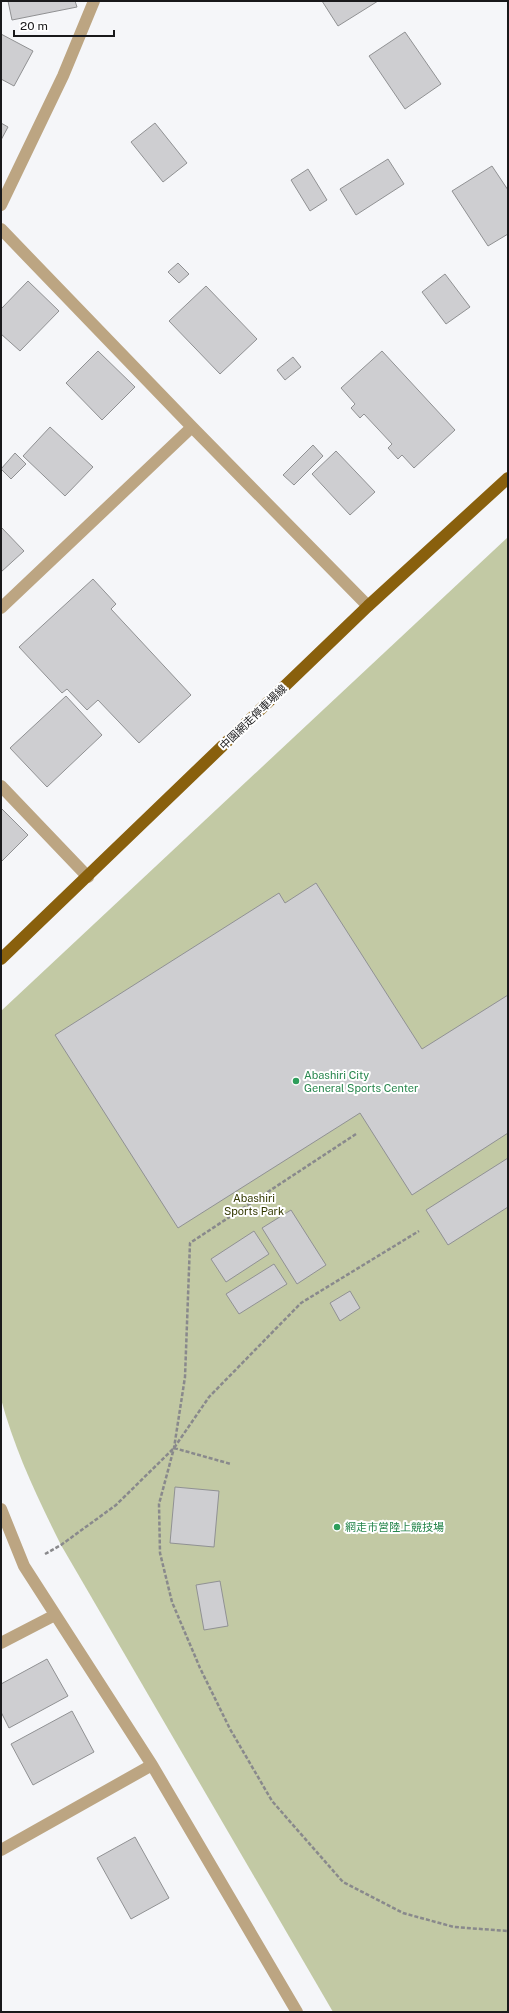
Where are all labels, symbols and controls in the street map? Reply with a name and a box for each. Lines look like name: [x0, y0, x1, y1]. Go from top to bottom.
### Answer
scale bar: [14, 12, 114, 38]
text: 20 m: [20, 19, 48, 33]
street label: 中園網走停車場線: [217, 682, 289, 752]
place label: Abashiri City General Sports Center: [304, 1069, 418, 1094]
marker: Abashiri City General Sports Center: [291, 1076, 301, 1086]
park label: Abashiri Sports Park: [224, 1192, 284, 1217]
place label: 網走市営陸上競技場: [345, 1521, 444, 1533]
marker: 網走市営陸上競技場: [332, 1522, 342, 1532]

